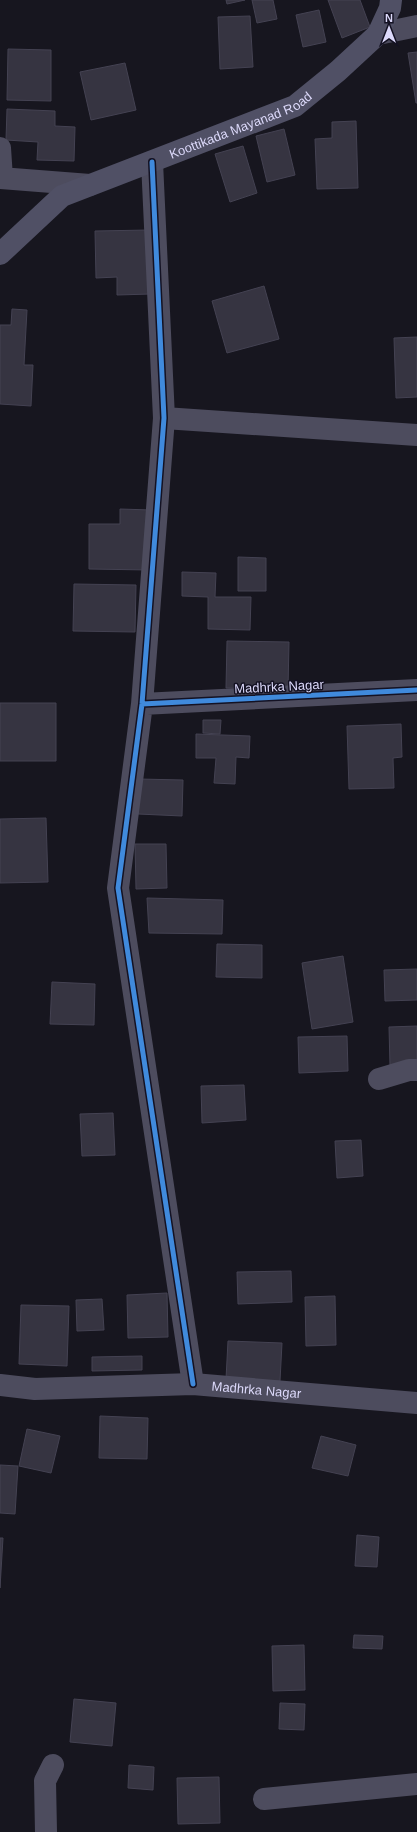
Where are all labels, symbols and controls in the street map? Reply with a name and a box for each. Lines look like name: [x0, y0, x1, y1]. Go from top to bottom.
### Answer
north arrow: [369, 8, 409, 48]
text: N: [385, 12, 393, 24]
street label: Koottikada Mayanad Road: [167, 89, 315, 162]
street label: Madhrka Nagar: [234, 677, 325, 696]
street label: Madhrka Nagar: [211, 1379, 302, 1401]

